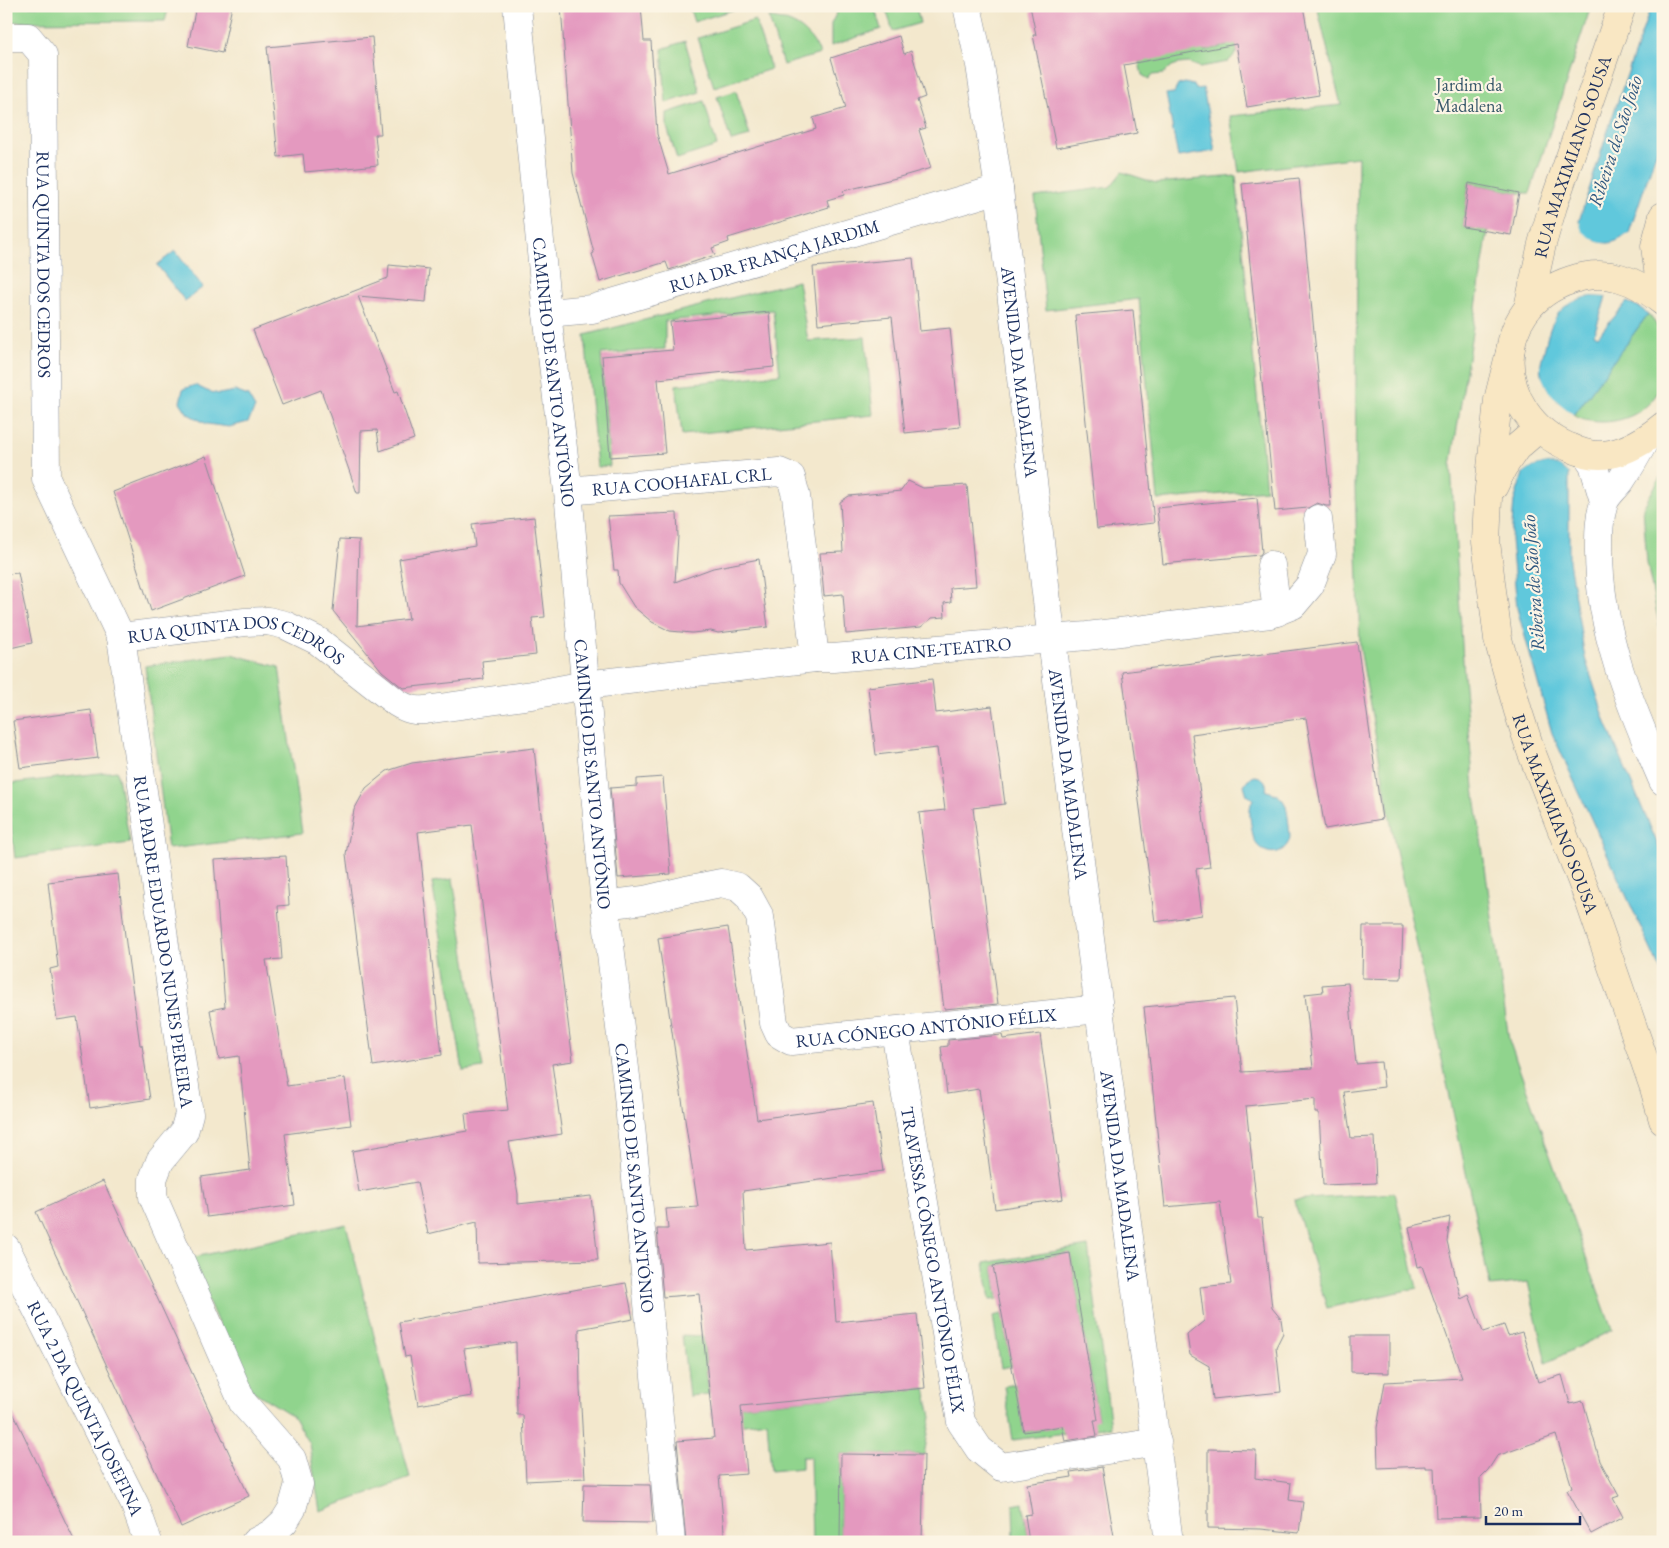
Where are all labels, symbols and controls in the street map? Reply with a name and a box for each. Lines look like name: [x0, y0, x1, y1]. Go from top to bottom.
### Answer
street label: RUA MAXIMIANO SOUSA: [1528, 51, 1616, 260]
water label: Ribeira de São João: [1582, 72, 1648, 210]
park label: Jardim da Madalena: [1434, 73, 1503, 117]
street label: RUA QUINTA DOS CEDROS: [32, 151, 57, 378]
street label: RUA DR FRANÇA JARDIM: [666, 213, 882, 297]
street label: CAMINHO DE SANTO ANTÓNIO: [528, 236, 581, 508]
street label: AVENIDA DA MADALENA: [996, 264, 1044, 479]
street label: RUA COOHAFAL CRL: [591, 461, 773, 500]
water label: Ribeira de São João: [1516, 514, 1550, 652]
street label: RUA QUINTA DOS CEDROS: [126, 609, 350, 669]
street label: RUA CINE-TEATRO: [850, 631, 1012, 668]
street label: CAMINHO DE SANTO ANTÓNIO: [570, 638, 617, 910]
street label: AVENIDA DA MADALENA: [1044, 666, 1094, 881]
street label: RUA MAXIMIANO SOUSA: [1508, 710, 1605, 917]
street label: RUA PADRE EDUARDO NUNES PEREIRA: [129, 774, 200, 1110]
street label: RUA CÓNEGO ANTÓNIO FÉLIX: [794, 1002, 1058, 1052]
street label: CAMINHO DE SANTO ANTÓNIO: [610, 1041, 660, 1314]
street label: AVENIDA DA MADALENA: [1096, 1068, 1146, 1283]
street label: TRAVESSA CÓNEGO ANTÓNIO FÉLIX: [896, 1105, 971, 1415]
street label: RUA 2 DA QUINTA JOSEFINA: [23, 1296, 150, 1519]
scale bar: [1486, 1493, 1580, 1525]
text: 20 m: [1494, 1501, 1523, 1520]

